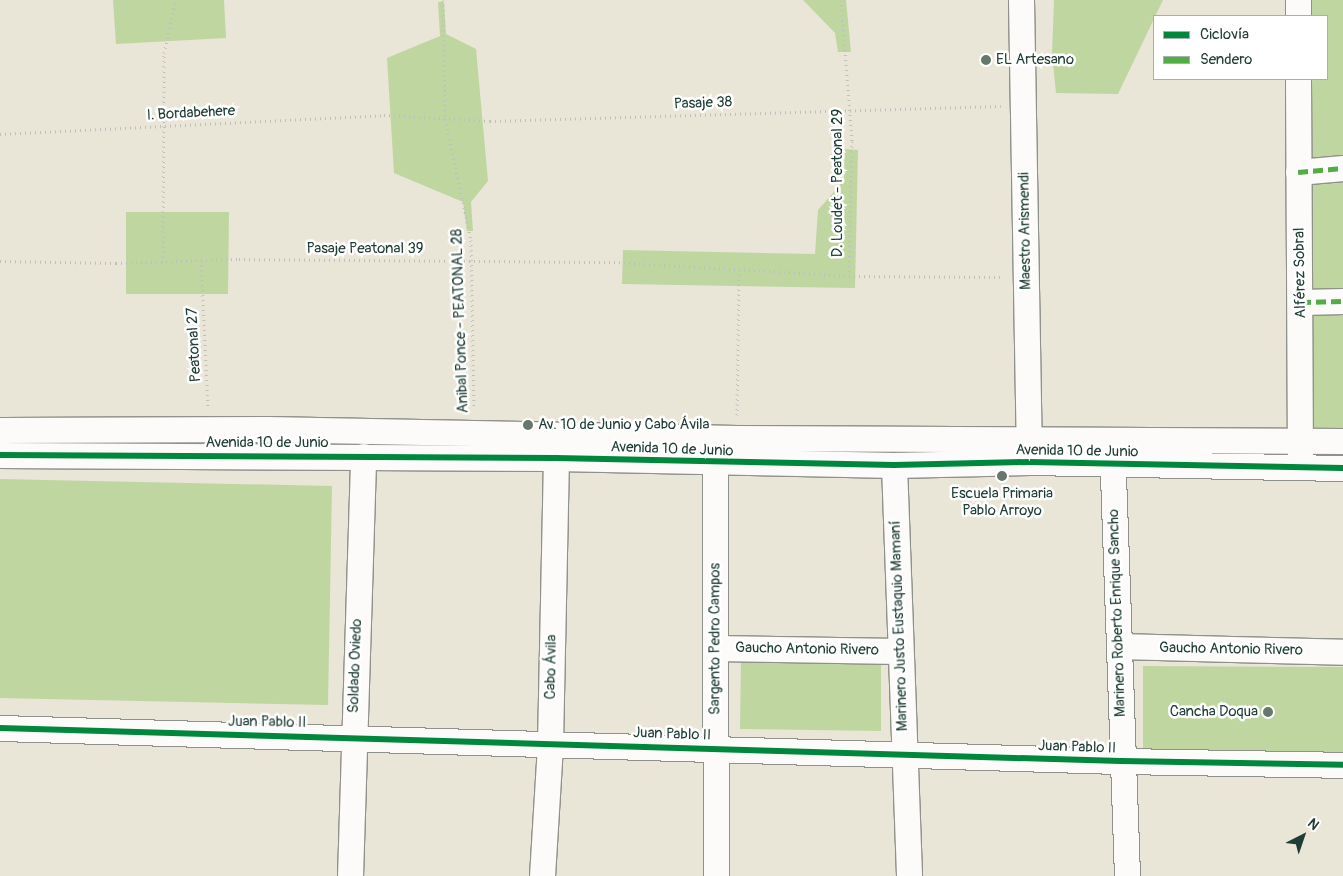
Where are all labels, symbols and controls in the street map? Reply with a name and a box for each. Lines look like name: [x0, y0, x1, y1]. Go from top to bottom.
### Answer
legend: [1153, 15, 1328, 80]
text: Ciclovía: [1200, 25, 1249, 44]
text: Sendero: [1200, 50, 1252, 69]
place label: EL Artesano: [996, 51, 1074, 69]
marker: EL Artesano: [980, 54, 992, 66]
street label: Pasaje 38: [674, 93, 732, 113]
street label: I. Bordabehere: [146, 102, 236, 124]
street label: D. Loudet - Peatonal 29: [829, 109, 847, 257]
street label: Maestro Arismendi: [1015, 172, 1035, 290]
street label: Alférez Sobral: [1290, 227, 1310, 319]
street label: Anibal Ponce - PEATONAL 28: [448, 228, 472, 414]
street label: Pasaje Peatonal 39: [307, 240, 423, 258]
street label: Peatonal 27: [183, 307, 205, 383]
place label: Av. 10 de Junio y Cabo Ávila: [538, 416, 709, 434]
marker: Av. 10 de Junio y Cabo Ávila: [522, 419, 534, 431]
street label: Avenida 10 de Junio: [206, 434, 328, 452]
street label: Avenida 10 de Junio: [610, 438, 734, 460]
street label: Avenida 10 de Junio: [1015, 441, 1139, 461]
marker: Escuela Primaria Pablo Arroyo: [996, 470, 1008, 482]
place label: Escuela Primaria Pablo Arroyo: [951, 484, 1053, 519]
street label: Marinero Roberto Enrique Sancho: [1104, 509, 1130, 717]
street label: Marinero Justo Eustaquio Mamaní: [886, 520, 912, 732]
street label: Sargento Pedro Campos: [706, 563, 724, 715]
street label: Soldado Oviedo: [344, 618, 366, 714]
street label: Cabo Ávila: [541, 634, 561, 700]
street label: Gaucho Antonio Rivero: [735, 639, 879, 659]
street label: Gaucho Antonio Rivero: [1159, 639, 1303, 659]
place label: Cancha Doqua: [1170, 703, 1258, 721]
marker: Cancha Doqua: [1262, 706, 1274, 718]
street label: Juan Pablo II: [228, 712, 306, 732]
street label: Juan Pablo II: [633, 724, 711, 744]
street label: Juan Pablo II: [1038, 737, 1116, 757]
north arrow: [1278, 811, 1328, 861]
text: N: [1304, 815, 1322, 834]

